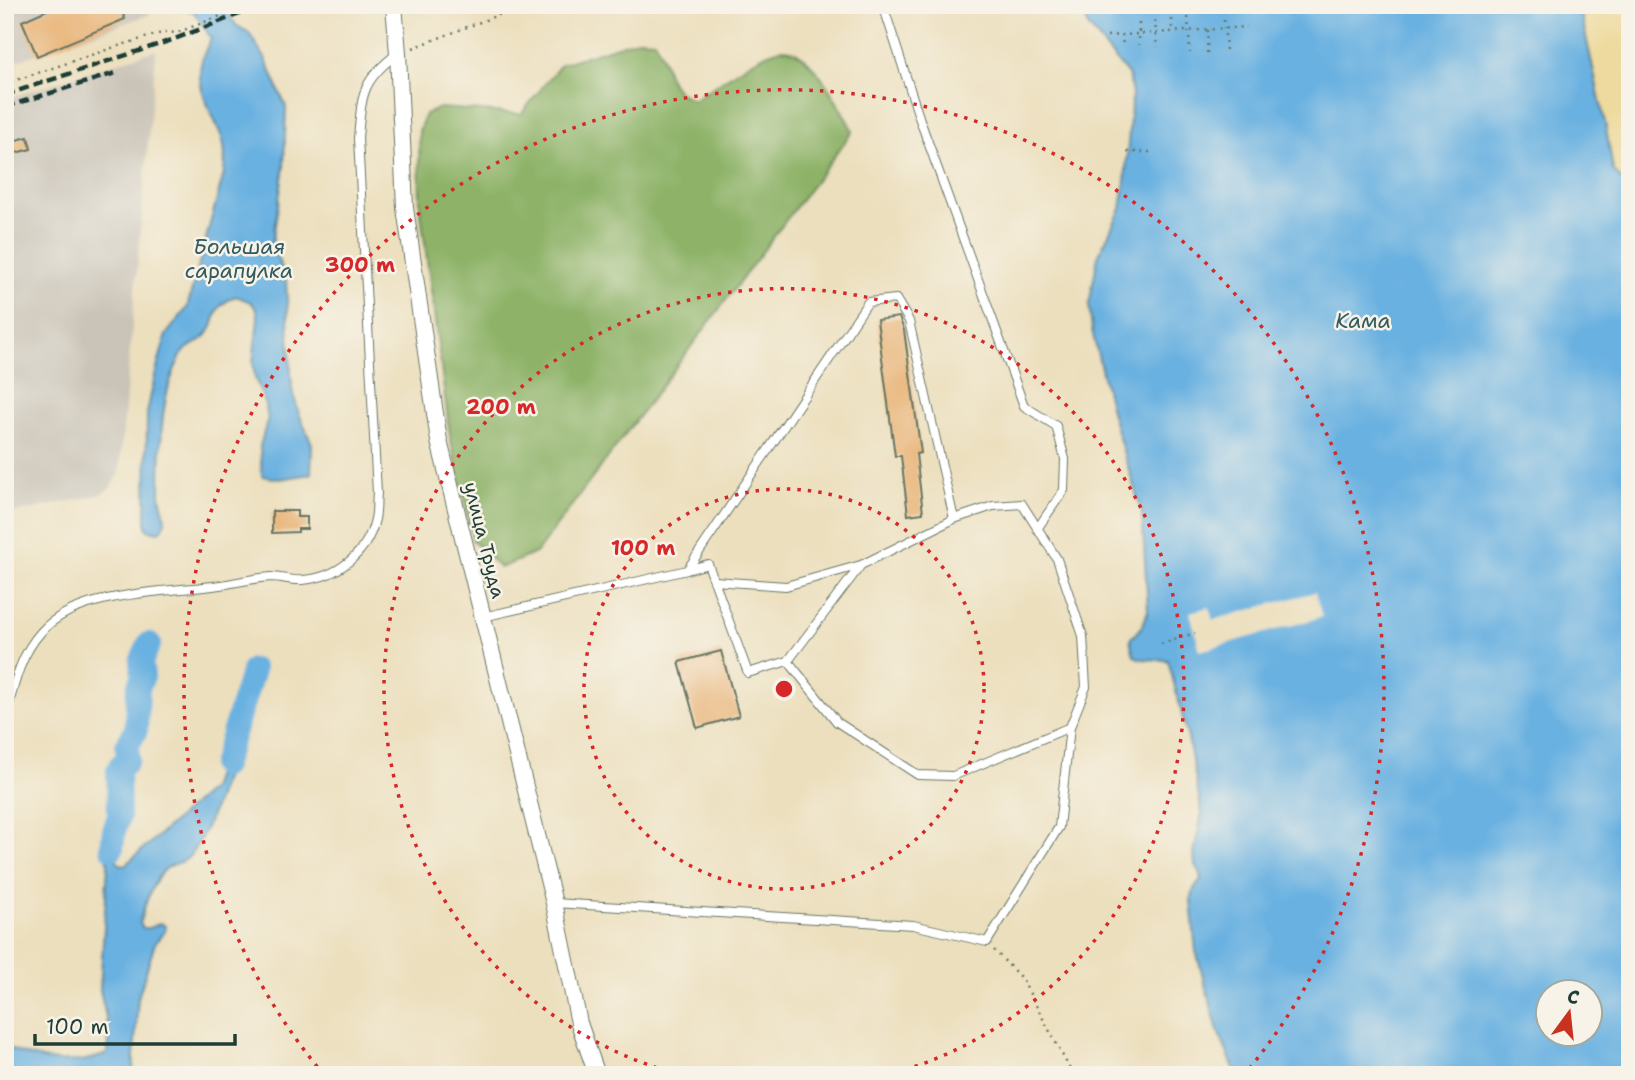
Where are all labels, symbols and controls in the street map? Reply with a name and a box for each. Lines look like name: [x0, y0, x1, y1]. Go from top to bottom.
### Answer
water label: Большая сарапулка: [185, 233, 293, 285]
text: 300 m: [325, 251, 395, 279]
water label: Кама: [1335, 307, 1391, 335]
text: 200 m: [466, 393, 536, 421]
street label: улица Труда: [458, 479, 511, 601]
text: 100 m: [611, 534, 675, 562]
centre of rings: [772, 677, 796, 701]
north arrow: [1534, 978, 1604, 1048]
text: С: [1564, 983, 1582, 1011]
scale bar: [35, 1003, 234, 1047]
text: 100 m: [46, 1013, 109, 1041]

